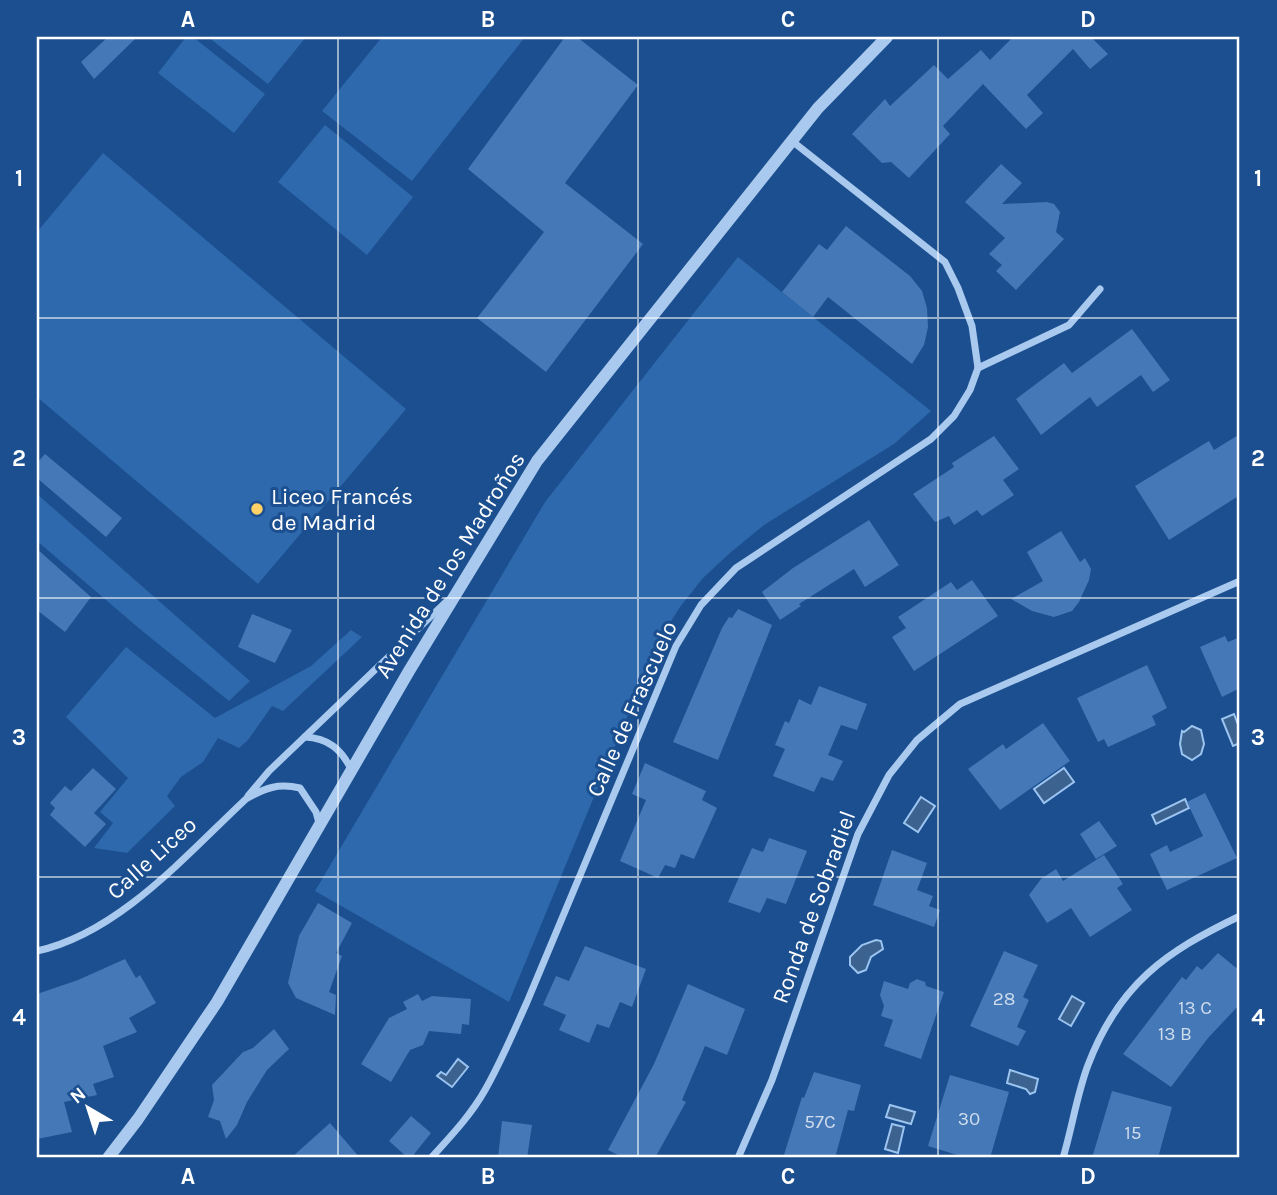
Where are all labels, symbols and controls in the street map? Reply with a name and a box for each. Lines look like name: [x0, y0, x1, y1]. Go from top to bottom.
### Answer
text: A: [181, 6, 195, 33]
text: B: [481, 6, 495, 33]
text: C: [781, 6, 795, 33]
text: D: [1080, 6, 1096, 33]
text: 1: [15, 165, 23, 192]
text: 1: [1254, 165, 1262, 192]
text: 2: [12, 445, 26, 472]
text: 2: [1251, 445, 1265, 472]
street label: Avenida de los Madroños: [369, 447, 531, 683]
place label: Liceo Francés de Madrid: [271, 483, 413, 536]
marker: Liceo Francés de Madrid: [249, 501, 265, 517]
street label: Calle de Frascuelo: [581, 617, 683, 801]
text: 3: [12, 724, 26, 751]
text: 3: [1251, 724, 1265, 751]
street label: Ronda de Sobradiel: [767, 807, 861, 1007]
street label: Calle Liceo: [102, 811, 202, 905]
house number: 28: [993, 988, 1015, 1010]
house number: 13 C: [1178, 997, 1212, 1019]
text: 4: [12, 1004, 26, 1031]
text: 4: [1251, 1004, 1265, 1031]
house number: 13 B: [1158, 1023, 1192, 1045]
north arrow: [52, 1072, 122, 1142]
text: N: [66, 1083, 90, 1108]
house number: 30: [958, 1108, 980, 1130]
house number: 57C: [804, 1111, 836, 1133]
house number: 15: [1124, 1122, 1142, 1144]
text: A: [181, 1163, 195, 1190]
text: B: [481, 1163, 495, 1190]
text: C: [781, 1163, 795, 1190]
text: D: [1080, 1163, 1096, 1190]

